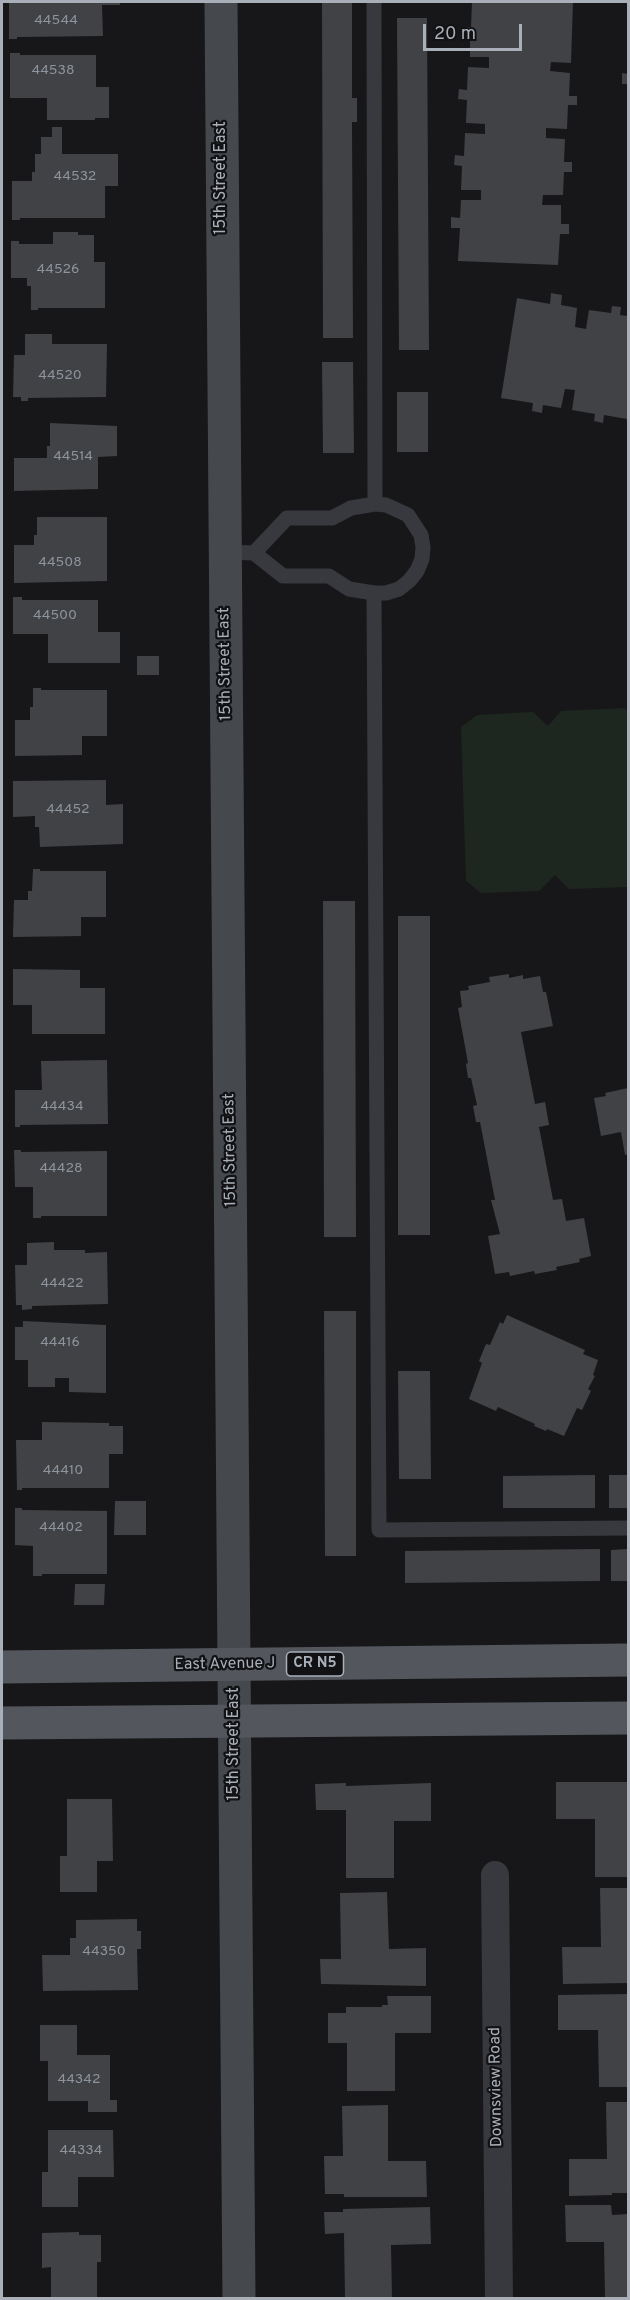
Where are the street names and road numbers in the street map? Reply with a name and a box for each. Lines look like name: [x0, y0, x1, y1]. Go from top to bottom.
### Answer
street label: 15th Street East: [212, 121, 232, 235]
street label: 15th Street East: [215, 607, 237, 721]
street label: 15th Street East: [220, 1093, 242, 1207]
road number: CR N5: [286, 1652, 344, 1676]
street label: East Avenue J: [174, 1655, 276, 1675]
street label: 15th Street East: [225, 1687, 245, 1801]
street label: Downsview Road: [486, 2027, 508, 2147]

